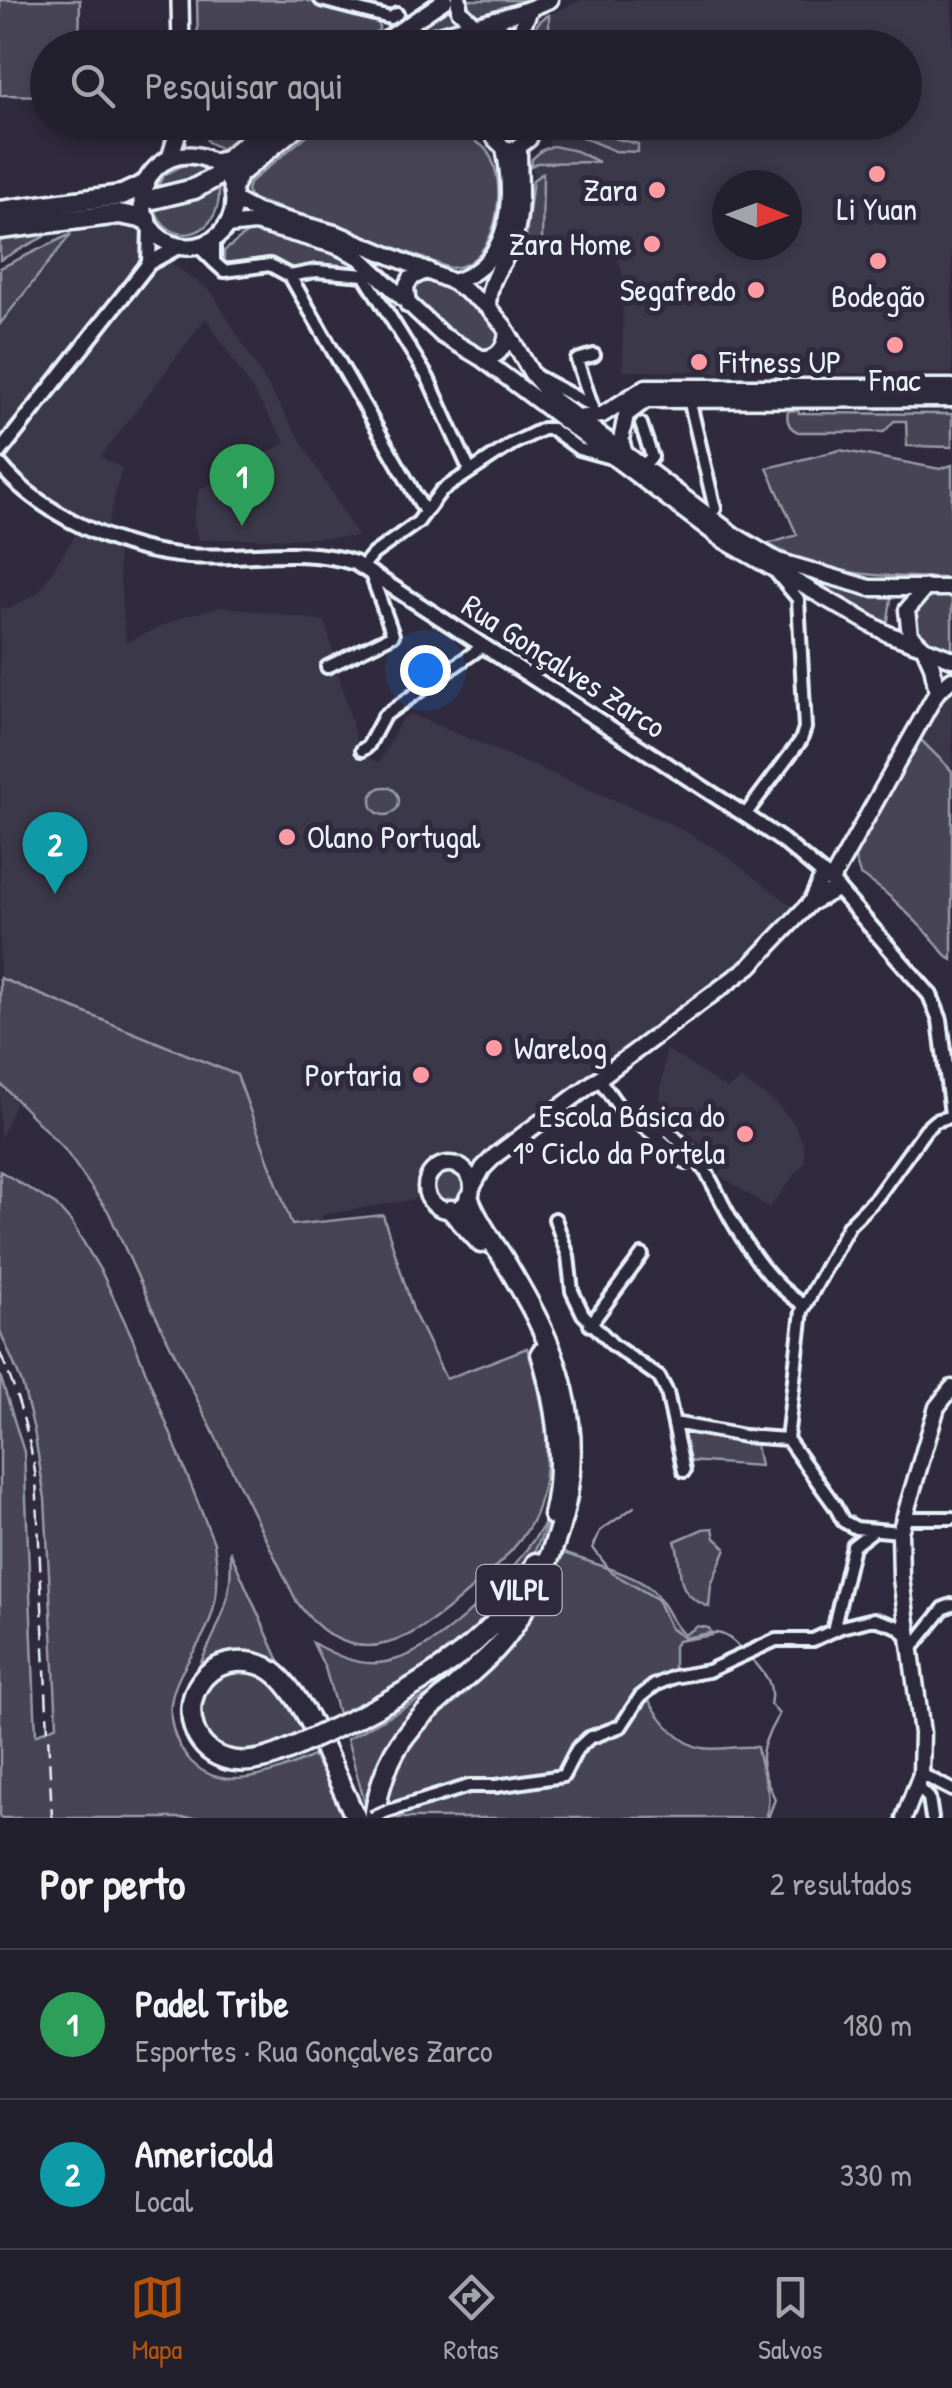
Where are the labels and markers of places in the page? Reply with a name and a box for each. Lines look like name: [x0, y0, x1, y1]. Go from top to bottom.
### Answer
marker: Li Yuan: [866, 163, 888, 185]
place label: Zara: [583, 168, 637, 211]
marker: Zara: [646, 179, 668, 201]
place label: Li Yuan: [837, 187, 917, 230]
place label: Zara Home: [509, 222, 632, 265]
marker: Zara Home: [641, 233, 663, 255]
marker: Bodegão: [867, 250, 889, 272]
place label: Segafredo: [620, 268, 736, 311]
place label: Bodegão: [831, 274, 925, 317]
marker: Segafredo: [745, 279, 767, 301]
marker: Fnac: [884, 334, 906, 356]
place label: Fitness UP: [718, 340, 841, 383]
marker: Fitness UP: [688, 351, 710, 373]
place label: Fnac: [868, 358, 921, 401]
pin: 1: [210, 444, 274, 526]
pin: 2: [22, 812, 88, 894]
place label: Olano Portugal: [307, 815, 481, 858]
marker: Olano Portugal: [276, 826, 298, 848]
place label: Warelog: [514, 1026, 607, 1069]
marker: Warelog: [483, 1037, 505, 1059]
place label: Portaria: [305, 1053, 401, 1096]
marker: Portaria: [410, 1064, 432, 1086]
place label: Escola Básica do 1º Ciclo da Portela: [513, 1094, 725, 1174]
marker: Escola Básica do 1º Ciclo da Portela: [734, 1123, 756, 1145]

